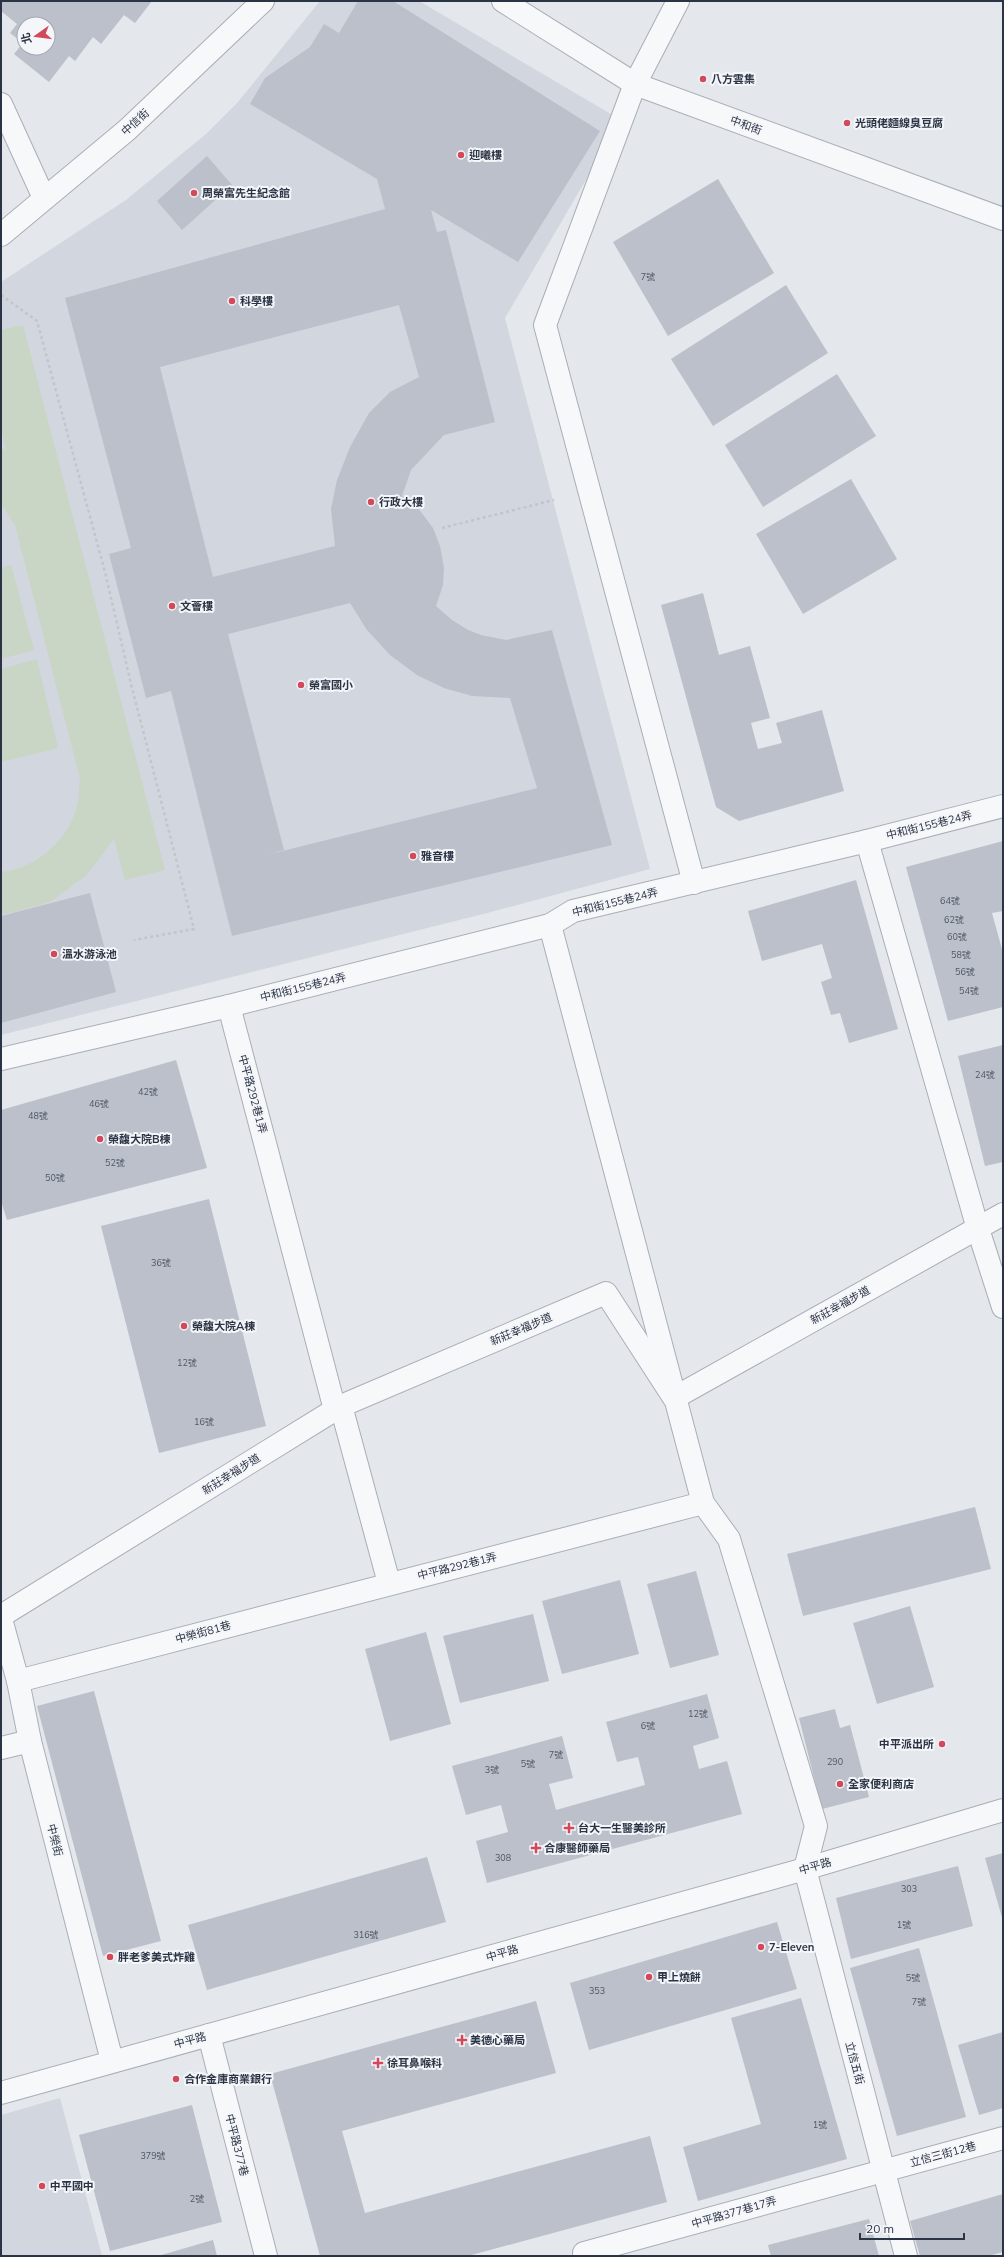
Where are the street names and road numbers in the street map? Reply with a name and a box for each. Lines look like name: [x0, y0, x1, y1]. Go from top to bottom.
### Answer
street label: 中信街: [118, 106, 152, 138]
street label: 中和街: [728, 113, 764, 137]
street label: 中和街155巷24弄: [885, 808, 973, 842]
street label: 中和街155巷24弄: [571, 885, 659, 919]
street label: 中和街155巷24弄: [259, 970, 347, 1004]
street label: 中平路292巷1弄: [236, 1053, 270, 1135]
street label: 新莊幸福步道: [808, 1283, 872, 1327]
street label: 新莊幸福步道: [488, 1310, 554, 1348]
street label: 新莊幸福步道: [199, 1451, 263, 1497]
street label: 中平路292巷1弄: [416, 1549, 498, 1583]
street label: 中榮街81巷: [174, 1618, 232, 1646]
street label: 中榮街: [44, 1822, 66, 1858]
street label: 中平路: [797, 1855, 833, 1877]
street label: 中平路: [484, 1942, 520, 1964]
street label: 中平路: [172, 2029, 208, 2051]
street label: 立信五街: [843, 2040, 867, 2086]
street label: 中平路377巷: [222, 2112, 252, 2178]
street label: 立信三街12巷: [908, 2138, 978, 2170]
street label: 中平路377巷17弄: [690, 2193, 778, 2231]

